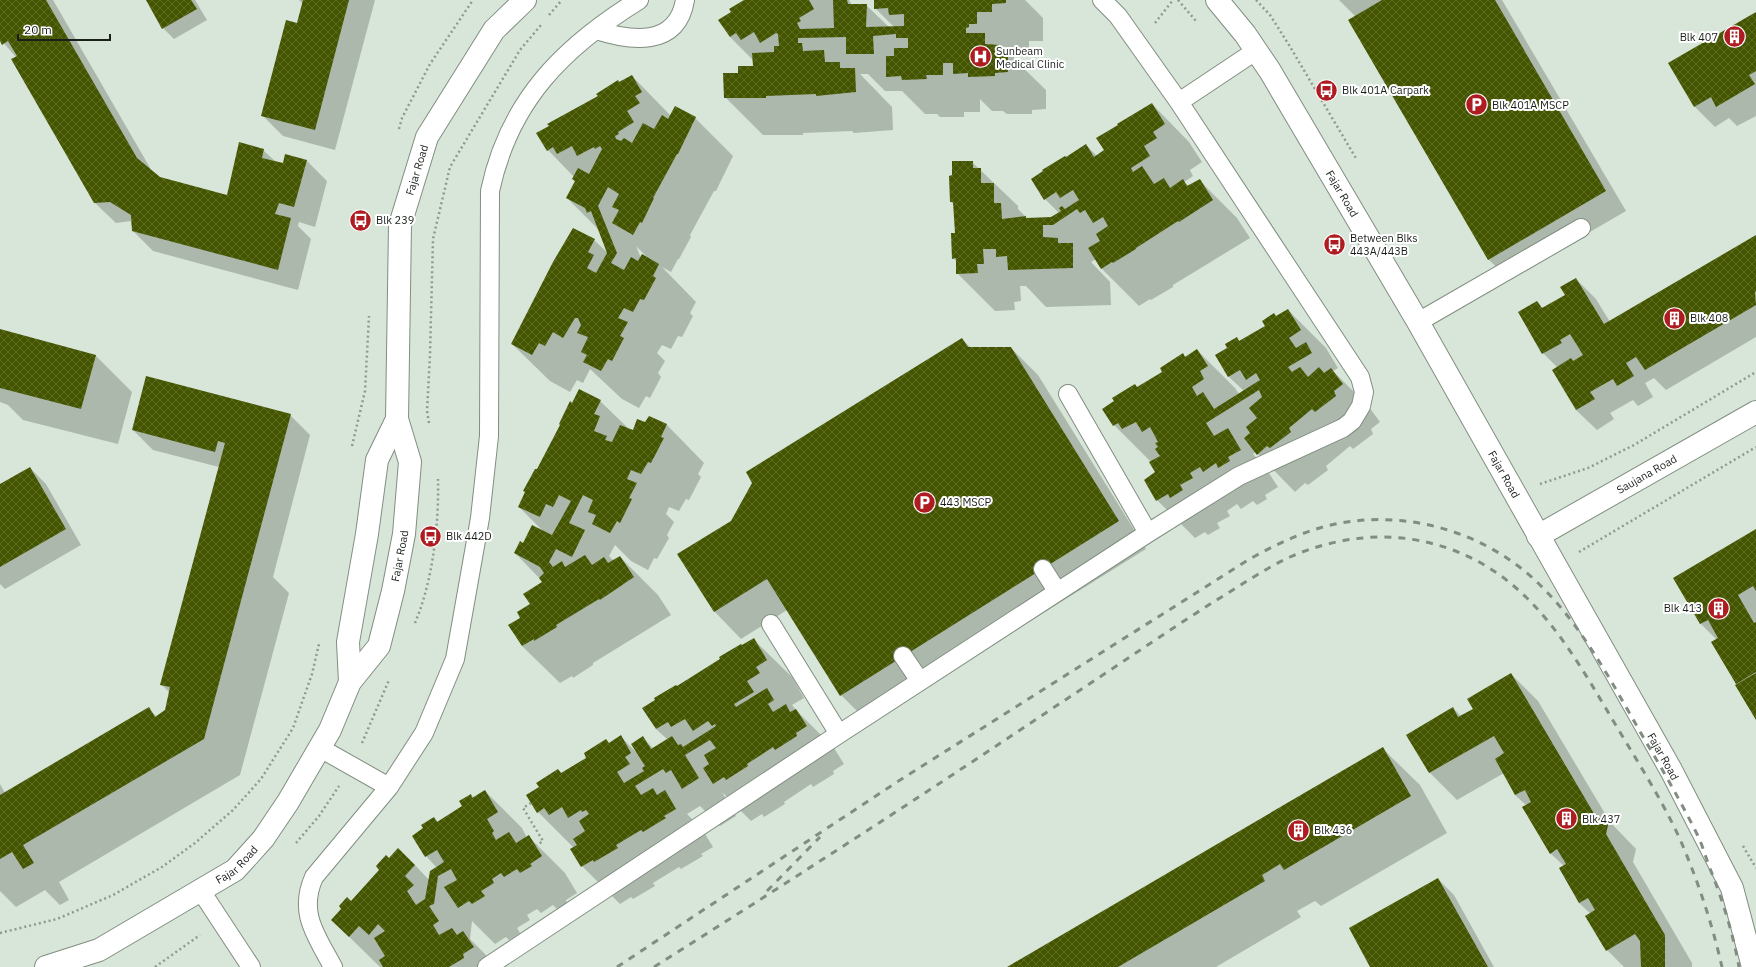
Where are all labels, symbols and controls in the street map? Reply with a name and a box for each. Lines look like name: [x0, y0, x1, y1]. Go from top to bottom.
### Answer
scale bar: [18, 16, 110, 42]
text: 20 m: [24, 22, 52, 37]
building icon: Blk 407: [1721, 24, 1747, 50]
place label: Blk 407: [1680, 30, 1718, 44]
hospital icon: Sunbeam Medical Clinic: [968, 44, 994, 70]
place label: Sunbeam Medical Clinic: [996, 44, 1065, 71]
bus stop icon: Blk 401A Carpark: [1313, 77, 1339, 103]
place label: Blk 401A Carpark: [1342, 83, 1429, 97]
parking icon: Blk 401A MSCP: [1464, 92, 1490, 118]
place label: Blk 401A MSCP: [1492, 98, 1569, 112]
street label: Fajar Road: [403, 143, 431, 197]
street label: Fajar Road: [1323, 168, 1362, 220]
bus stop icon: Blk 239: [347, 207, 373, 233]
place label: Blk 239: [376, 213, 414, 227]
bus stop icon: Between Blks 443A/443B: [1322, 231, 1348, 257]
place label: Between Blks 443A/443B: [1350, 231, 1418, 258]
building icon: Blk 408: [1661, 305, 1687, 331]
place label: Blk 408: [1690, 311, 1728, 325]
street label: Fajar Road: [1485, 448, 1523, 500]
street label: Saujana Road: [1614, 451, 1679, 497]
parking icon: 443 MSCP: [911, 489, 937, 515]
place label: 443 MSCP: [940, 495, 992, 509]
bus stop icon: Blk 442D: [418, 523, 444, 549]
place label: Blk 442D: [446, 529, 492, 543]
street label: Fajar Road: [388, 530, 411, 583]
building icon: Blk 413: [1705, 595, 1731, 621]
place label: Blk 413: [1664, 601, 1702, 615]
street label: Fajar Road: [1644, 730, 1682, 783]
building icon: Blk 437: [1553, 806, 1579, 832]
place label: Blk 437: [1582, 812, 1620, 826]
building icon: Blk 436: [1285, 817, 1311, 843]
place label: Blk 436: [1314, 823, 1352, 837]
street label: Fajar Road: [213, 843, 261, 887]

